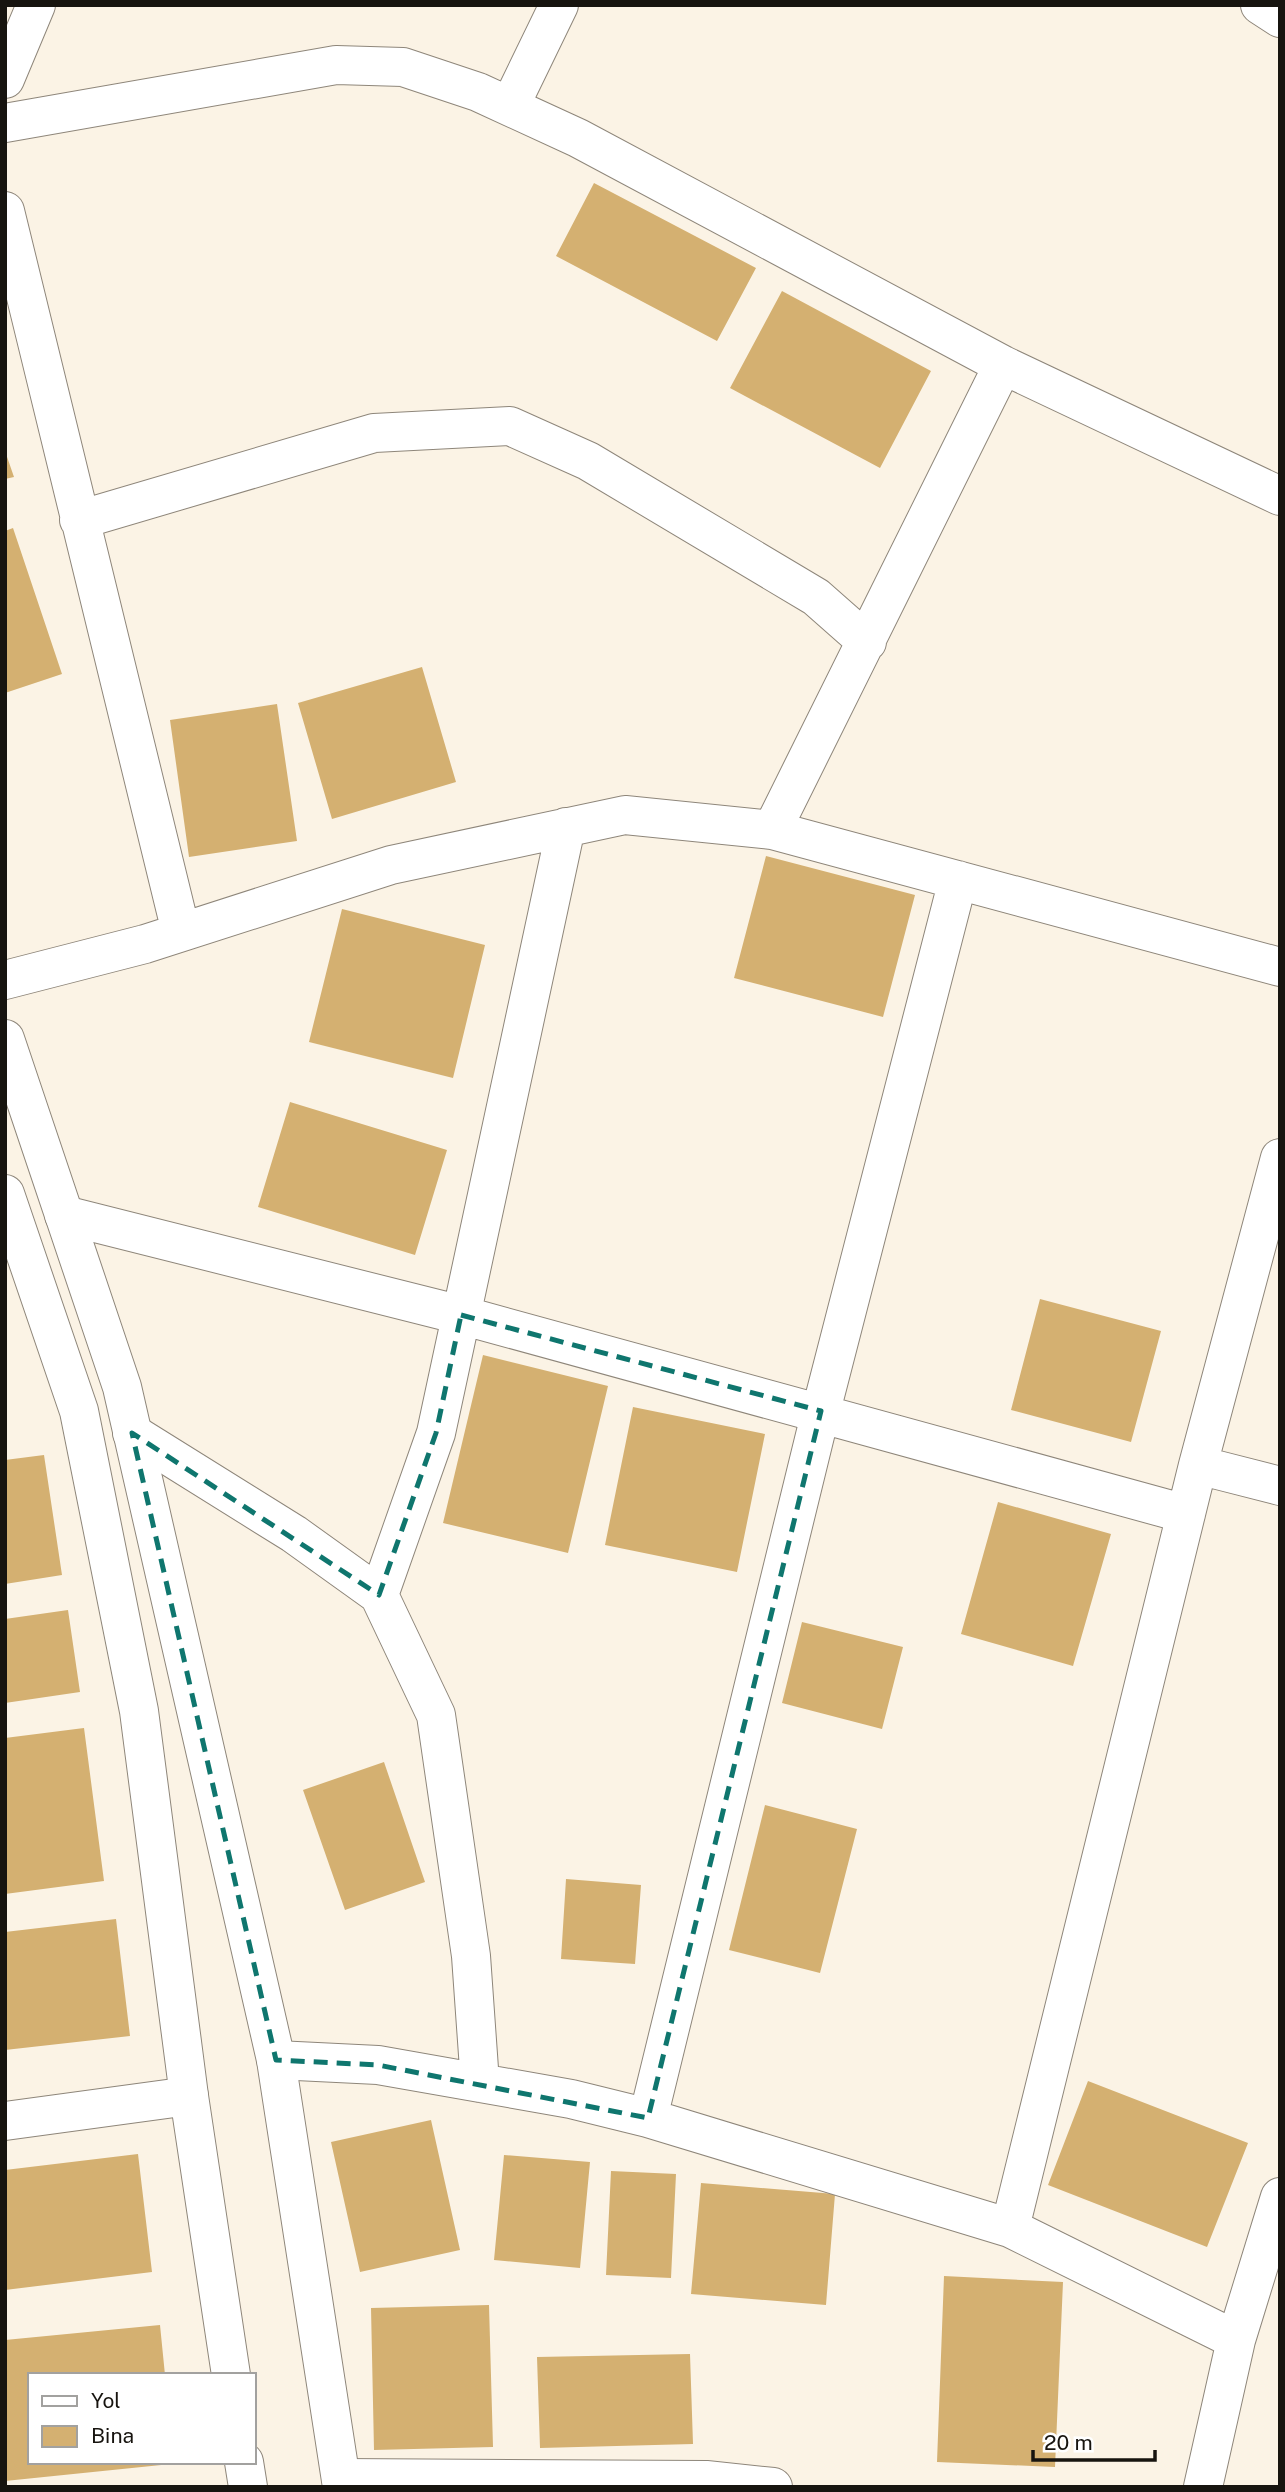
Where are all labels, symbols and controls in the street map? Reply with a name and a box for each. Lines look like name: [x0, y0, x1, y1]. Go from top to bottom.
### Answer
legend: [28, 2373, 256, 2464]
text: Yol: [91, 2388, 121, 2413]
scale bar: [1033, 2418, 1156, 2462]
text: Bina: [91, 2423, 134, 2448]
text: 20 m: [1044, 2430, 1093, 2455]

